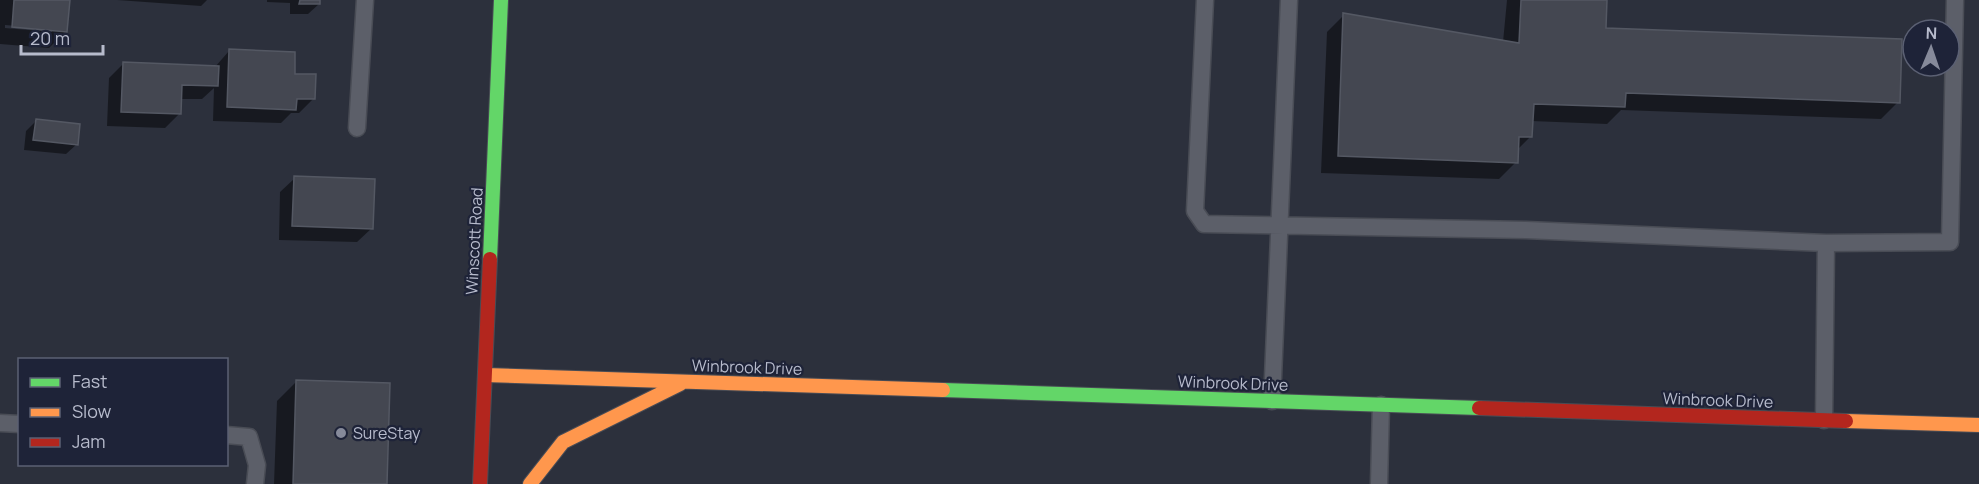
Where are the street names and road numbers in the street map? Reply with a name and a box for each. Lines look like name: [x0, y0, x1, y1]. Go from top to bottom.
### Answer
street label: Winscott Road: [460, 187, 488, 295]
street label: Winbrook Drive: [691, 354, 803, 380]
street label: Winbrook Drive: [1177, 370, 1289, 396]
street label: Winbrook Drive: [1662, 387, 1774, 413]

